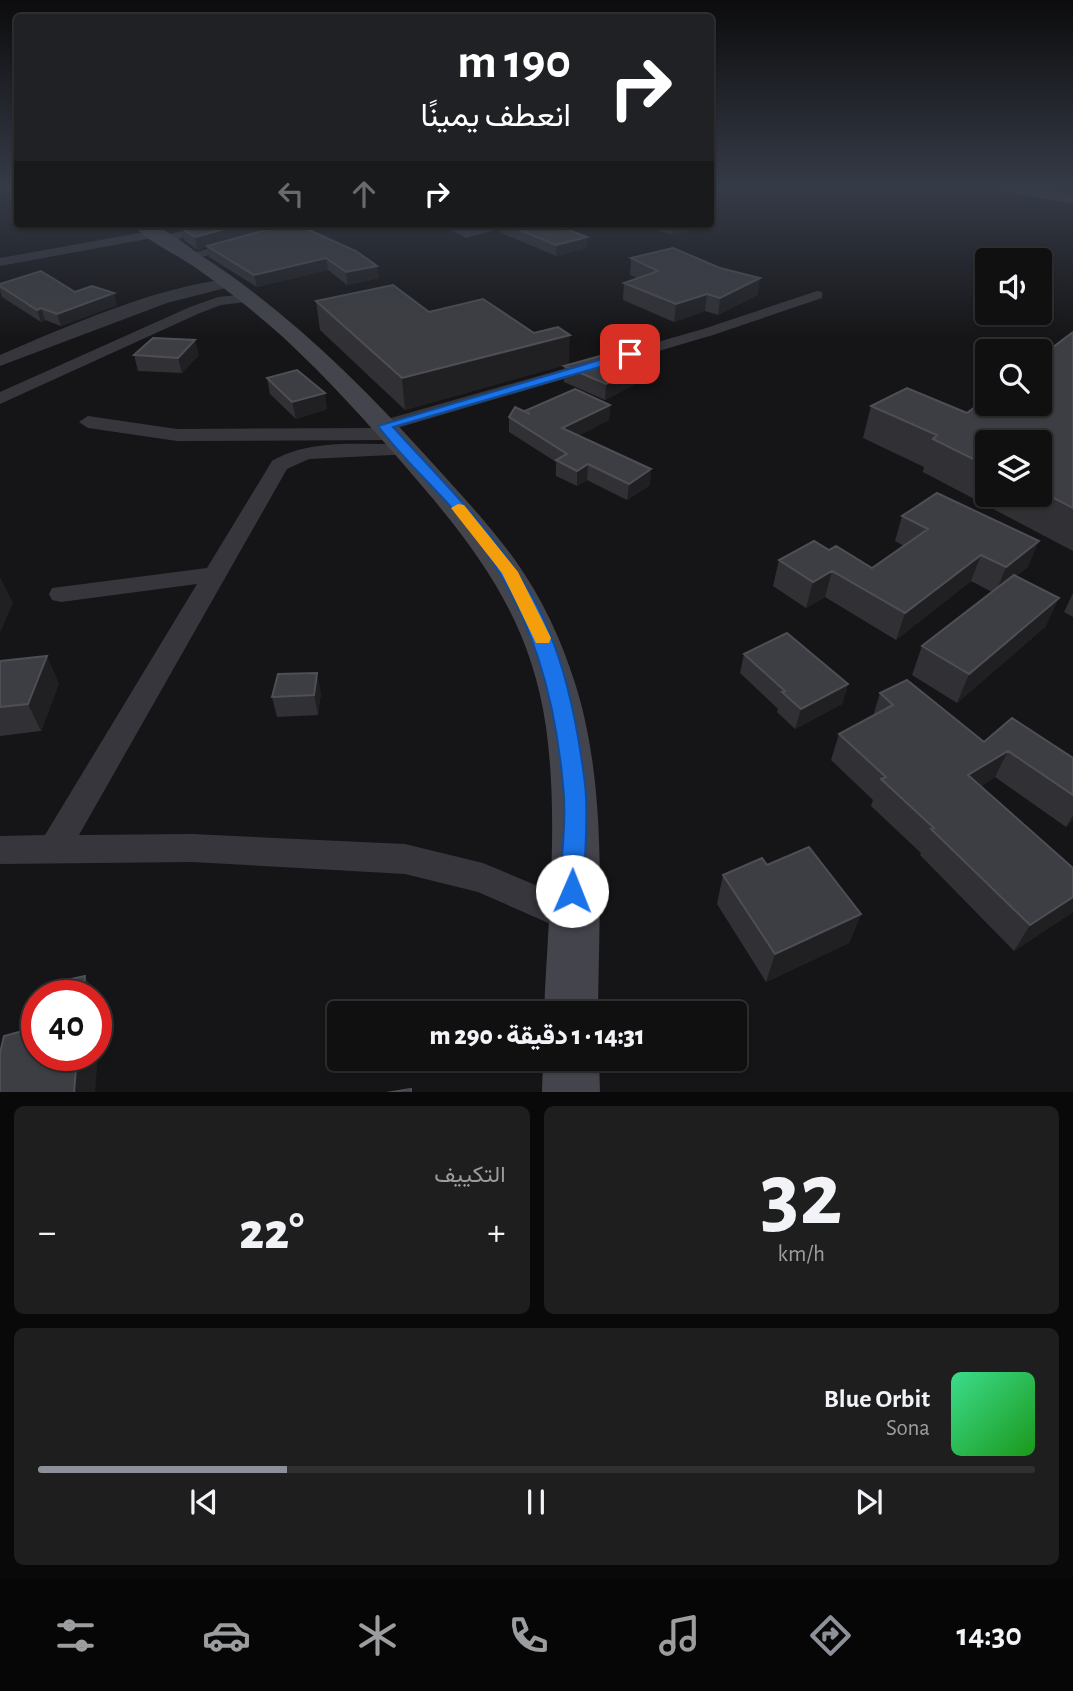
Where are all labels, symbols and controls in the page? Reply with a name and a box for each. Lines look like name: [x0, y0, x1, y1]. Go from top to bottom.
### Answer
text: 190 m: [457, 38, 571, 87]
icon: right: [595, 42, 686, 133]
text: انعطف يمينًا: [420, 100, 571, 132]
icon: left: [272, 175, 310, 213]
icon: ahead: [345, 175, 383, 213]
icon: right: [418, 175, 456, 213]
map controls: [975, 248, 1052, 507]
button: sound: [975, 248, 1052, 325]
pin: [600, 324, 660, 384]
icon: arrive: [611, 335, 649, 373]
button: search: [975, 339, 1052, 416]
button: layers: [975, 430, 1052, 507]
position arrow: [535, 854, 609, 928]
speed limit sign: 40: [21, 980, 112, 1071]
text: 14:31 · 1 دقيقة · 290 m: [429, 1023, 645, 1049]
text: 32: [760, 1150, 842, 1241]
text: التكييف: [434, 1164, 506, 1187]
text: 22°: [239, 1206, 304, 1258]
text: −: [38, 1214, 56, 1252]
text: +: [487, 1214, 505, 1252]
text: km/h: [778, 1243, 825, 1266]
text: Blue Orbit: [824, 1386, 930, 1412]
text: Sona: [886, 1417, 930, 1440]
icon: previous: [185, 1483, 223, 1521]
icon: pause: [517, 1483, 555, 1521]
icon: next: [850, 1483, 888, 1521]
icon: filters: [51, 1611, 100, 1660]
icon: car: [202, 1611, 251, 1660]
icon: climate: [353, 1611, 402, 1660]
icon: phone: [504, 1611, 553, 1660]
icon: music: [655, 1611, 704, 1660]
icon: directions: [806, 1611, 855, 1660]
text: 14:30: [957, 1619, 1022, 1651]

